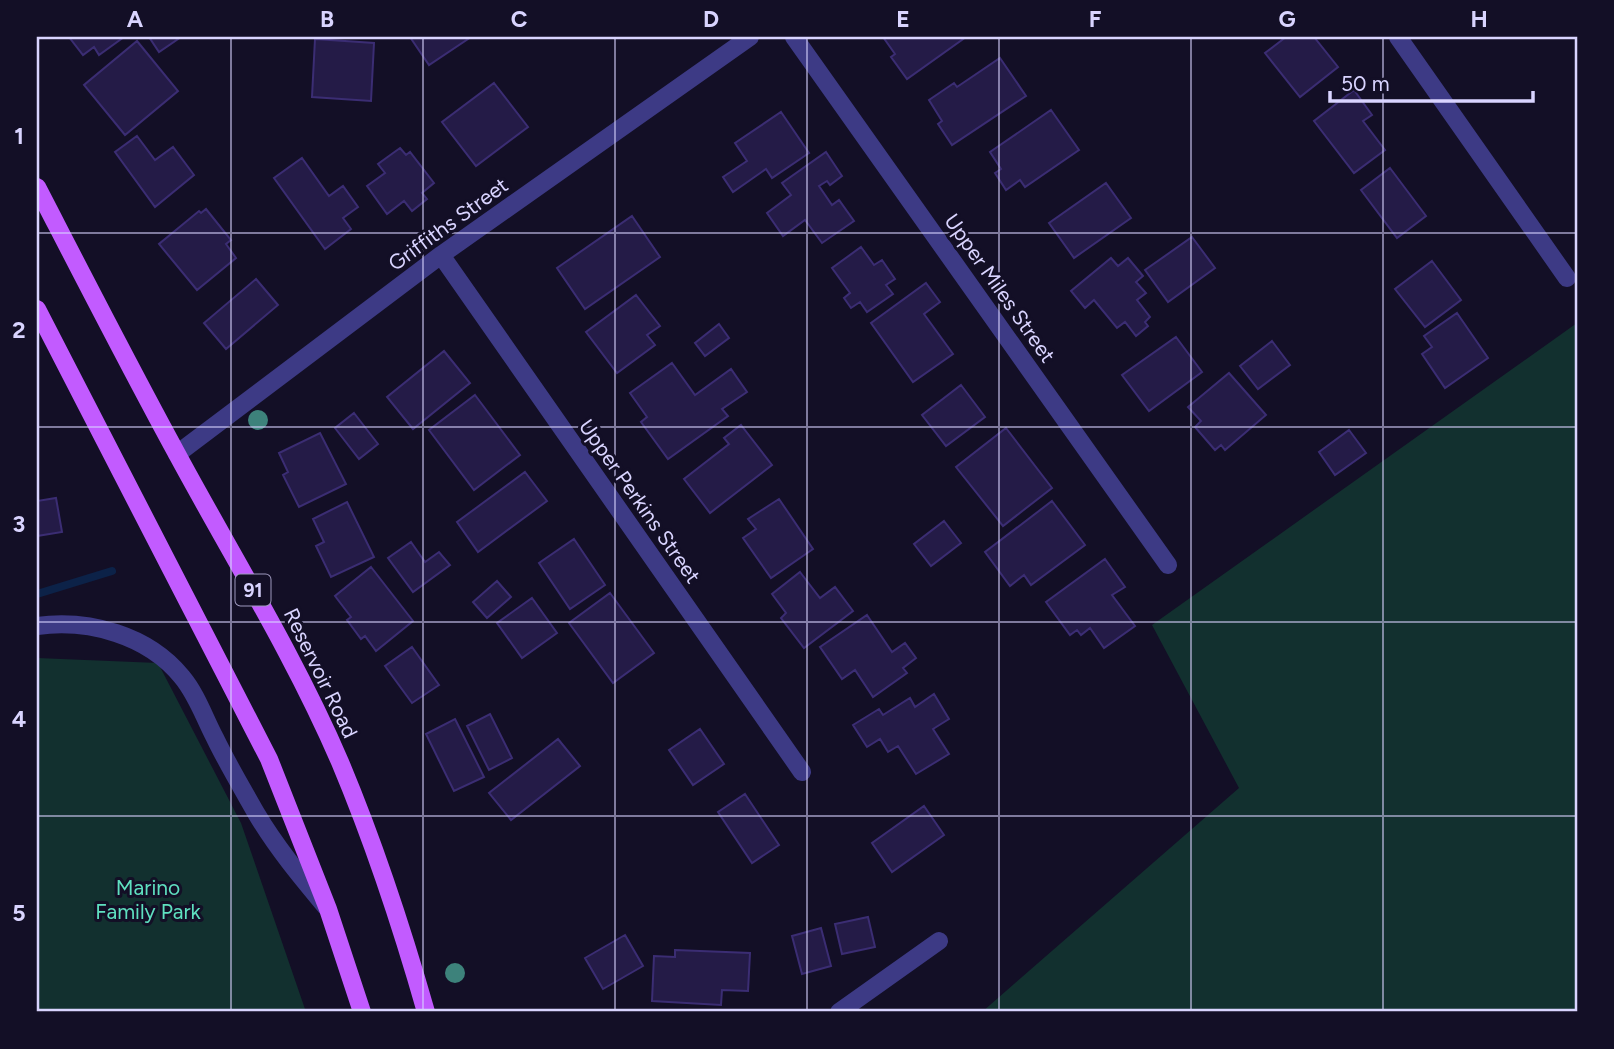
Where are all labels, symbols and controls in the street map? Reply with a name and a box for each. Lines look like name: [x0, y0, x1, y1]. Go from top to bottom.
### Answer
text: A: [127, 5, 144, 33]
text: B: [320, 5, 334, 33]
text: C: [511, 5, 528, 33]
text: D: [703, 5, 719, 33]
text: E: [896, 5, 910, 33]
text: F: [1089, 5, 1102, 33]
text: G: [1278, 5, 1296, 33]
text: H: [1470, 5, 1488, 33]
scale bar: [1330, 60, 1534, 104]
text: 50 m: [1341, 71, 1390, 96]
text: 1: [14, 122, 24, 150]
street label: Griffiths Street: [383, 172, 513, 276]
street label: Upper Miles Street: [939, 209, 1061, 367]
text: 2: [12, 316, 26, 344]
street label: Upper Perkins Street: [574, 414, 706, 588]
text: 3: [13, 510, 25, 538]
road number: 91: [236, 575, 270, 606]
street label: Reservoir Road: [279, 604, 363, 742]
text: 4: [12, 705, 26, 733]
park label: Marino Family Park: [95, 875, 202, 924]
text: 5: [12, 899, 26, 927]

